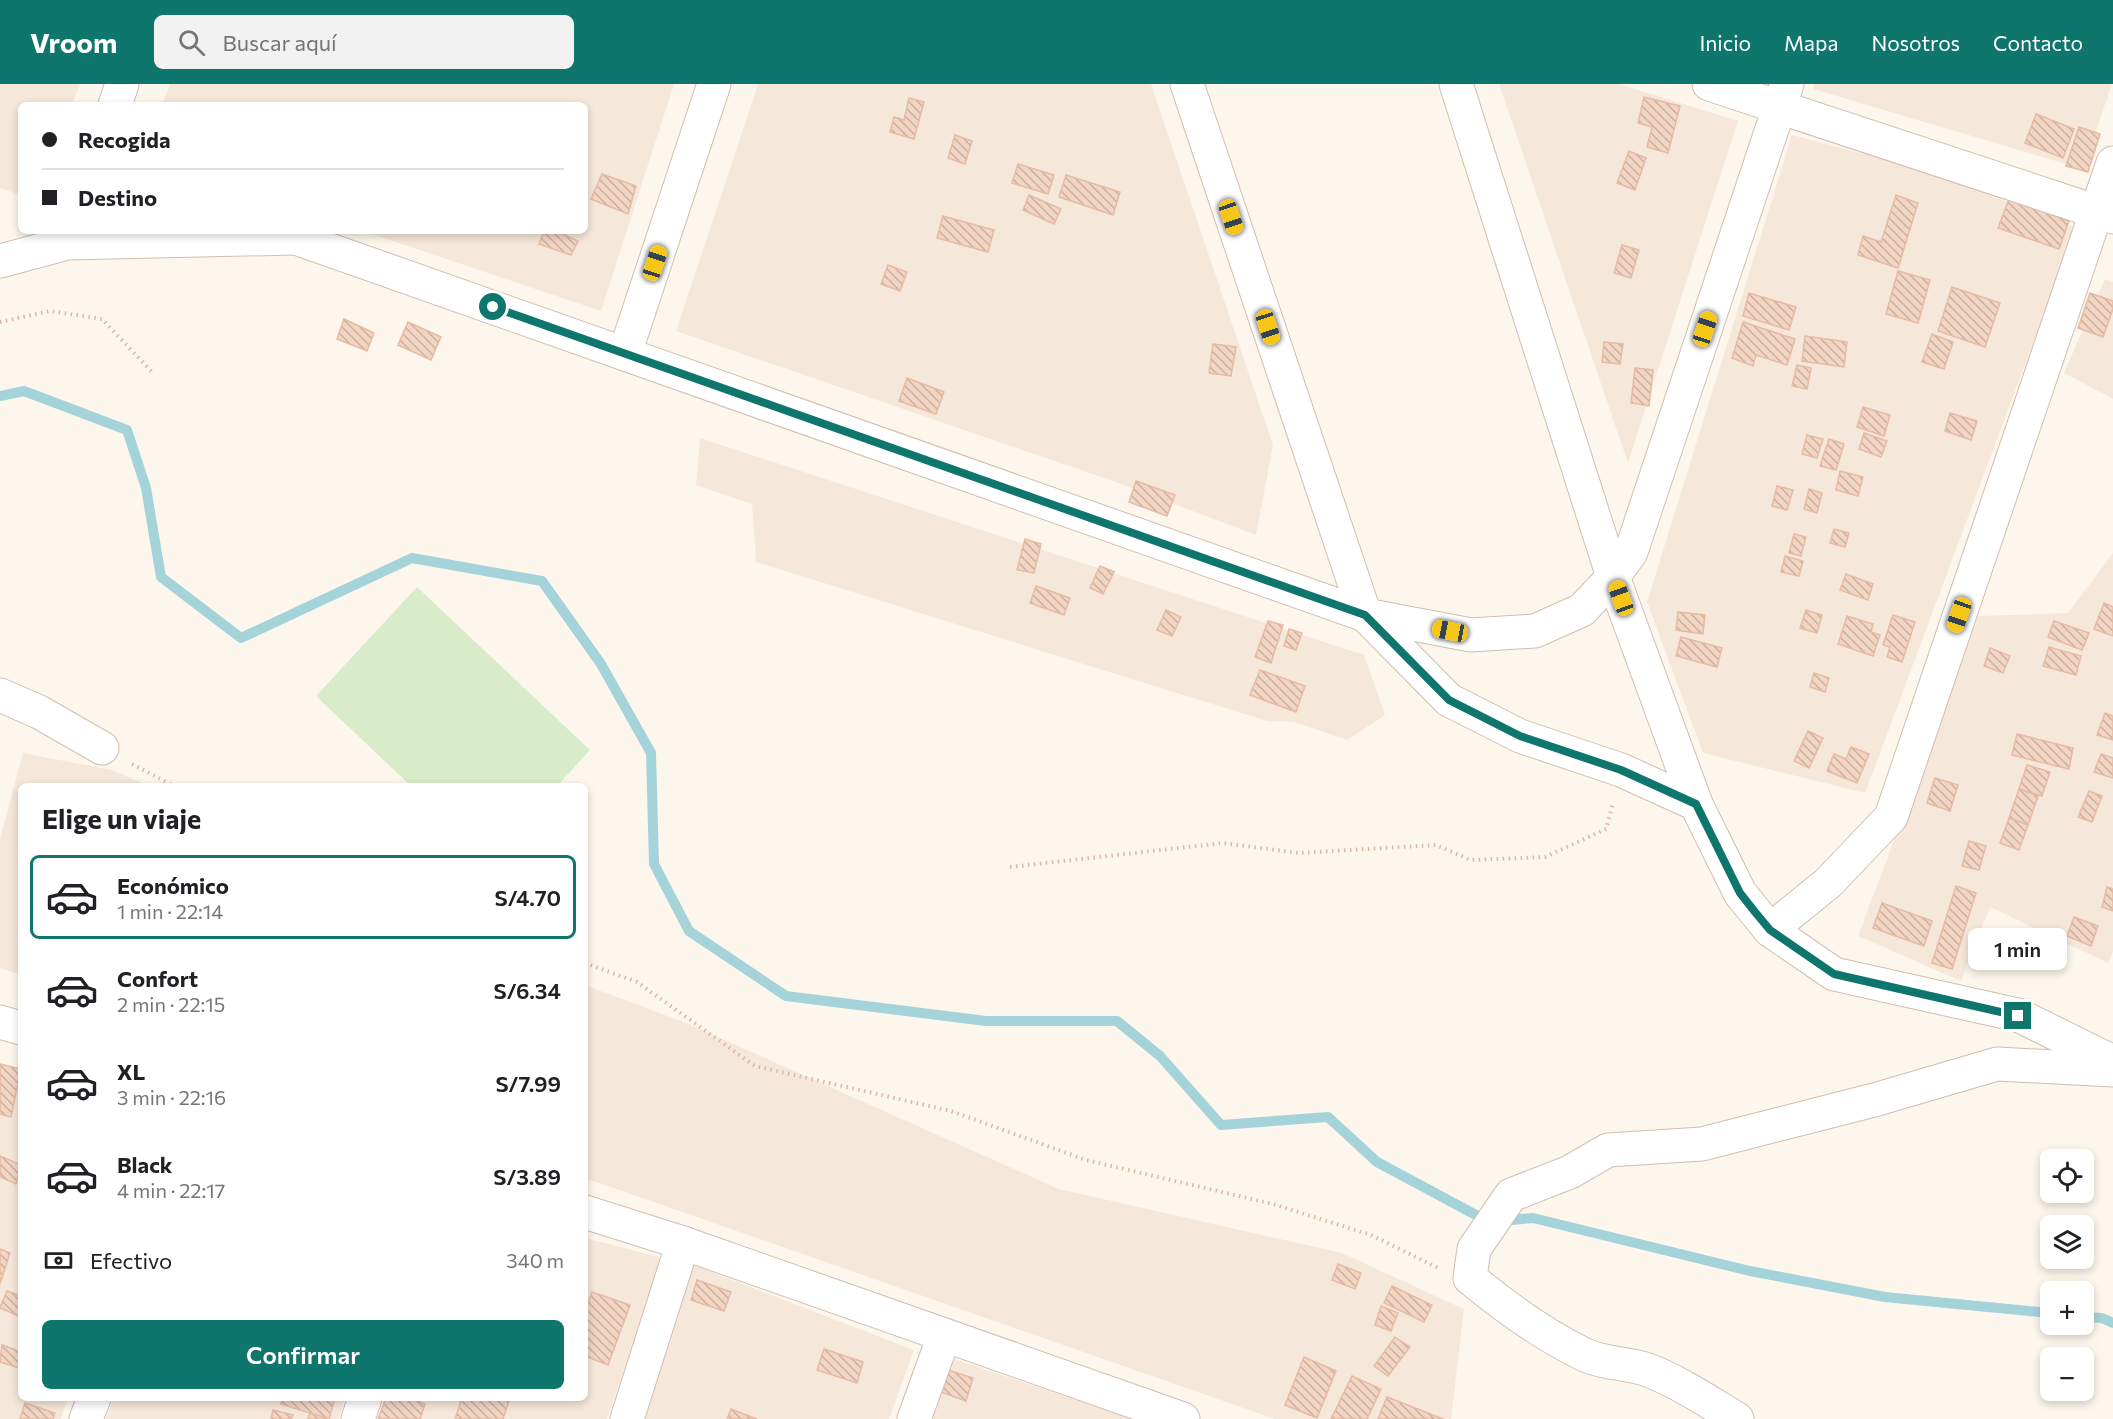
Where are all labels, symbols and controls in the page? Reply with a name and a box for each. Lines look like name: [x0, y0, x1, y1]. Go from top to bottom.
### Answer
search box: [154, 15, 574, 69]
text: Vroom: [30, 25, 118, 59]
icon: search: [175, 26, 208, 59]
text: Buscar aquí: [223, 29, 337, 56]
text: Inicio: [1699, 30, 1751, 55]
text: Mapa: [1784, 30, 1838, 55]
text: Nosotros: [1871, 30, 1960, 55]
text: Contacto: [1993, 30, 2083, 55]
text: Recogida: [78, 126, 170, 153]
text: Destino: [78, 184, 157, 211]
car: [1217, 197, 1245, 237]
car: [641, 243, 669, 283]
route start: [479, 293, 506, 320]
car: [1254, 307, 1282, 347]
car: [1691, 309, 1719, 349]
car: [1606, 578, 1636, 618]
car: [1945, 595, 1973, 635]
car: [1431, 619, 1469, 643]
text: Elige un viaje: [42, 802, 201, 835]
icon: car: [45, 870, 99, 924]
text: Económico: [117, 872, 229, 899]
text: S/4.70: [495, 884, 561, 911]
text: 1 min · 22:14: [117, 899, 223, 923]
callout: 1 min: [1968, 929, 2068, 971]
text: 1 min: [1994, 937, 2041, 961]
icon: car: [45, 963, 99, 1017]
text: Confort: [117, 965, 198, 992]
text: S/6.34: [494, 977, 561, 1004]
text: 2 min · 22:15: [117, 992, 225, 1016]
route end: [2004, 1002, 2031, 1029]
icon: car: [45, 1056, 99, 1110]
text: XL: [117, 1058, 145, 1085]
text: S/7.99: [495, 1070, 561, 1097]
text: 3 min · 22:16: [117, 1085, 226, 1109]
icon: car: [45, 1149, 99, 1203]
map controls: [2040, 1149, 2094, 1401]
button: locate: [2040, 1149, 2094, 1203]
text: Black: [117, 1151, 172, 1178]
text: S/3.89: [493, 1163, 561, 1190]
text: 4 min · 22:17: [117, 1178, 225, 1202]
button: layers: [2040, 1215, 2094, 1269]
icon: cash: [42, 1244, 75, 1277]
text: Efectivo: [90, 1247, 172, 1274]
text: 340 m: [506, 1248, 564, 1272]
button: +: [2040, 1281, 2094, 1335]
button: Confirmar: [42, 1320, 564, 1389]
button: −: [2040, 1347, 2094, 1401]

